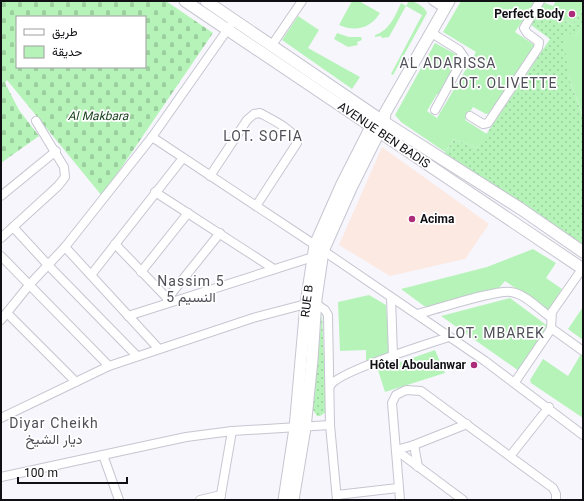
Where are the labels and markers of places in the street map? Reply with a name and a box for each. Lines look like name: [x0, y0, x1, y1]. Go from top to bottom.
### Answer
place label: Perfect Body: [494, 6, 565, 24]
marker: Perfect Body: [567, 9, 577, 19]
place label: Acima: [420, 211, 455, 229]
marker: Acima: [407, 214, 417, 224]
place label: Hôtel Aboulanwar: [370, 357, 467, 375]
marker: Hôtel Aboulanwar: [469, 360, 479, 370]

